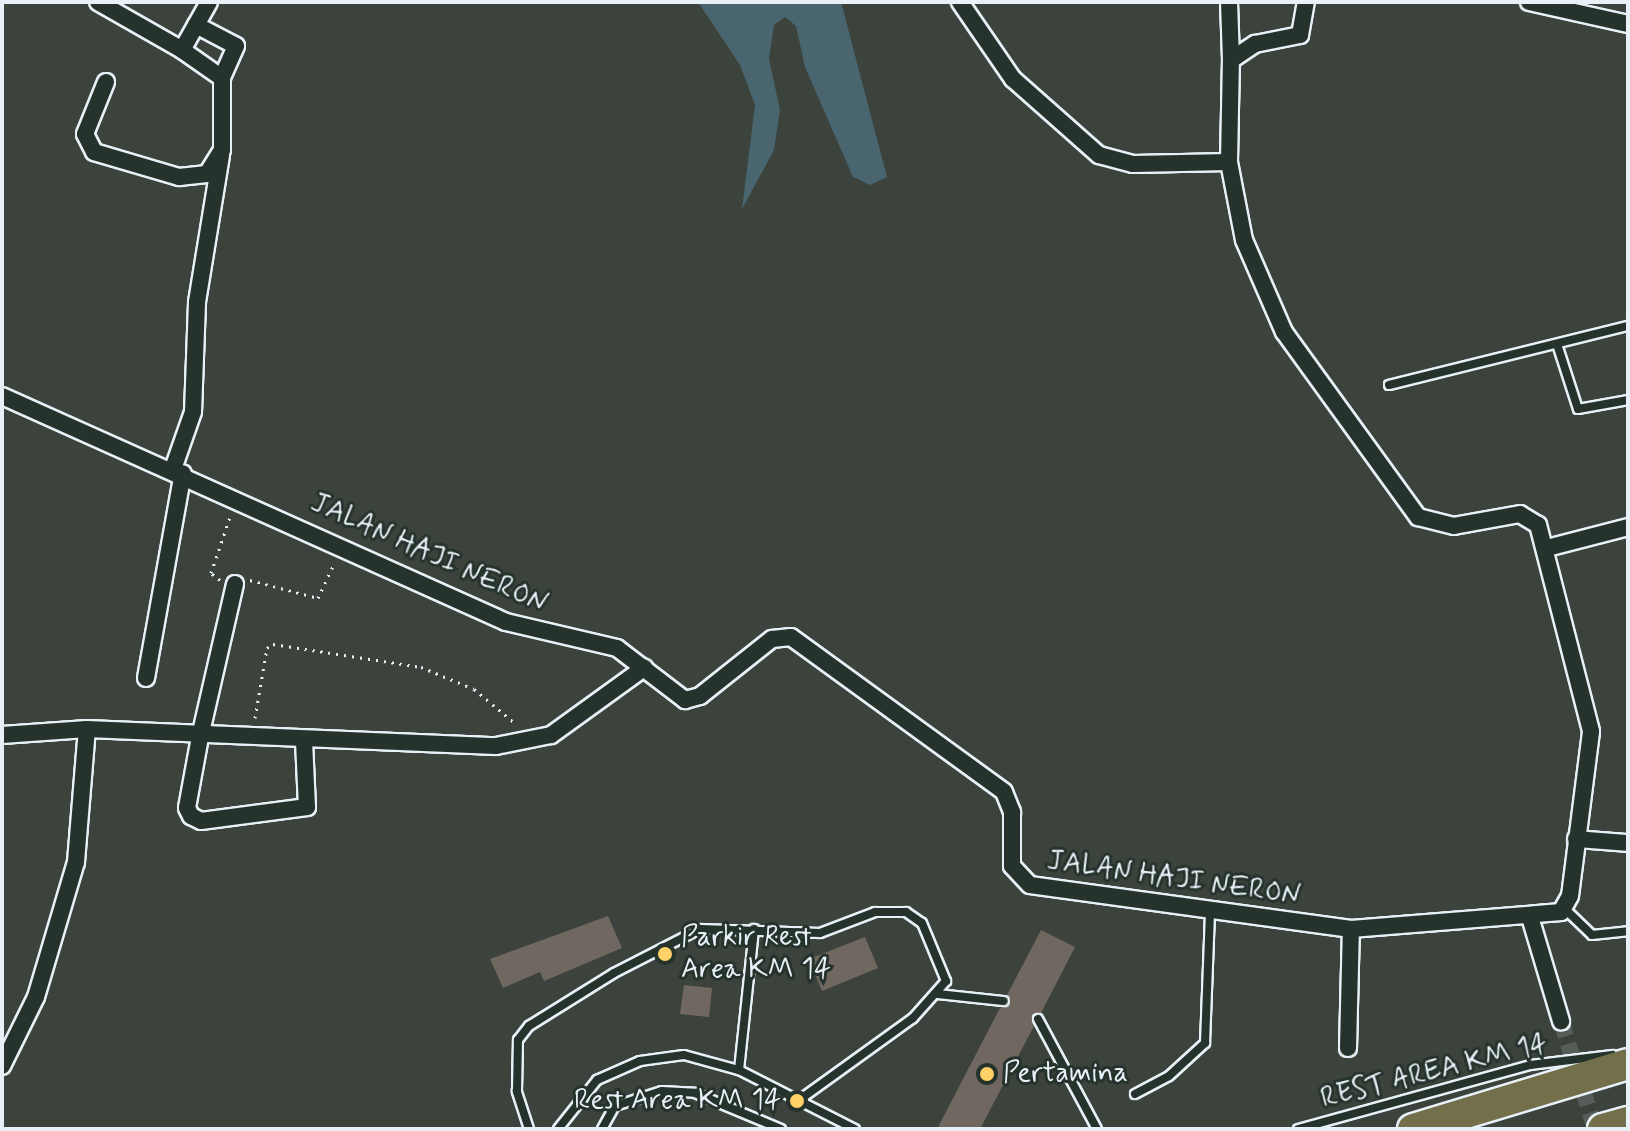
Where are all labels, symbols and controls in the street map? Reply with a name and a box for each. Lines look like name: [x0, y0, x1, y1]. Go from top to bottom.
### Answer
street label: JALAN HAJI NERON: [306, 487, 552, 621]
street label: JALAN HAJI NERON: [1046, 845, 1302, 913]
place label: Parkir Rest Area KM 14: [681, 921, 831, 987]
marker: Parkir Rest Area KM 14: [656, 945, 674, 963]
street label: REST AREA KM 14: [1315, 1027, 1553, 1117]
place label: Pertamina: [1003, 1057, 1128, 1091]
marker: Pertamina: [978, 1065, 996, 1083]
place label: Rest Area KM 14: [574, 1084, 781, 1118]
marker: Rest Area KM 14: [788, 1092, 806, 1110]

